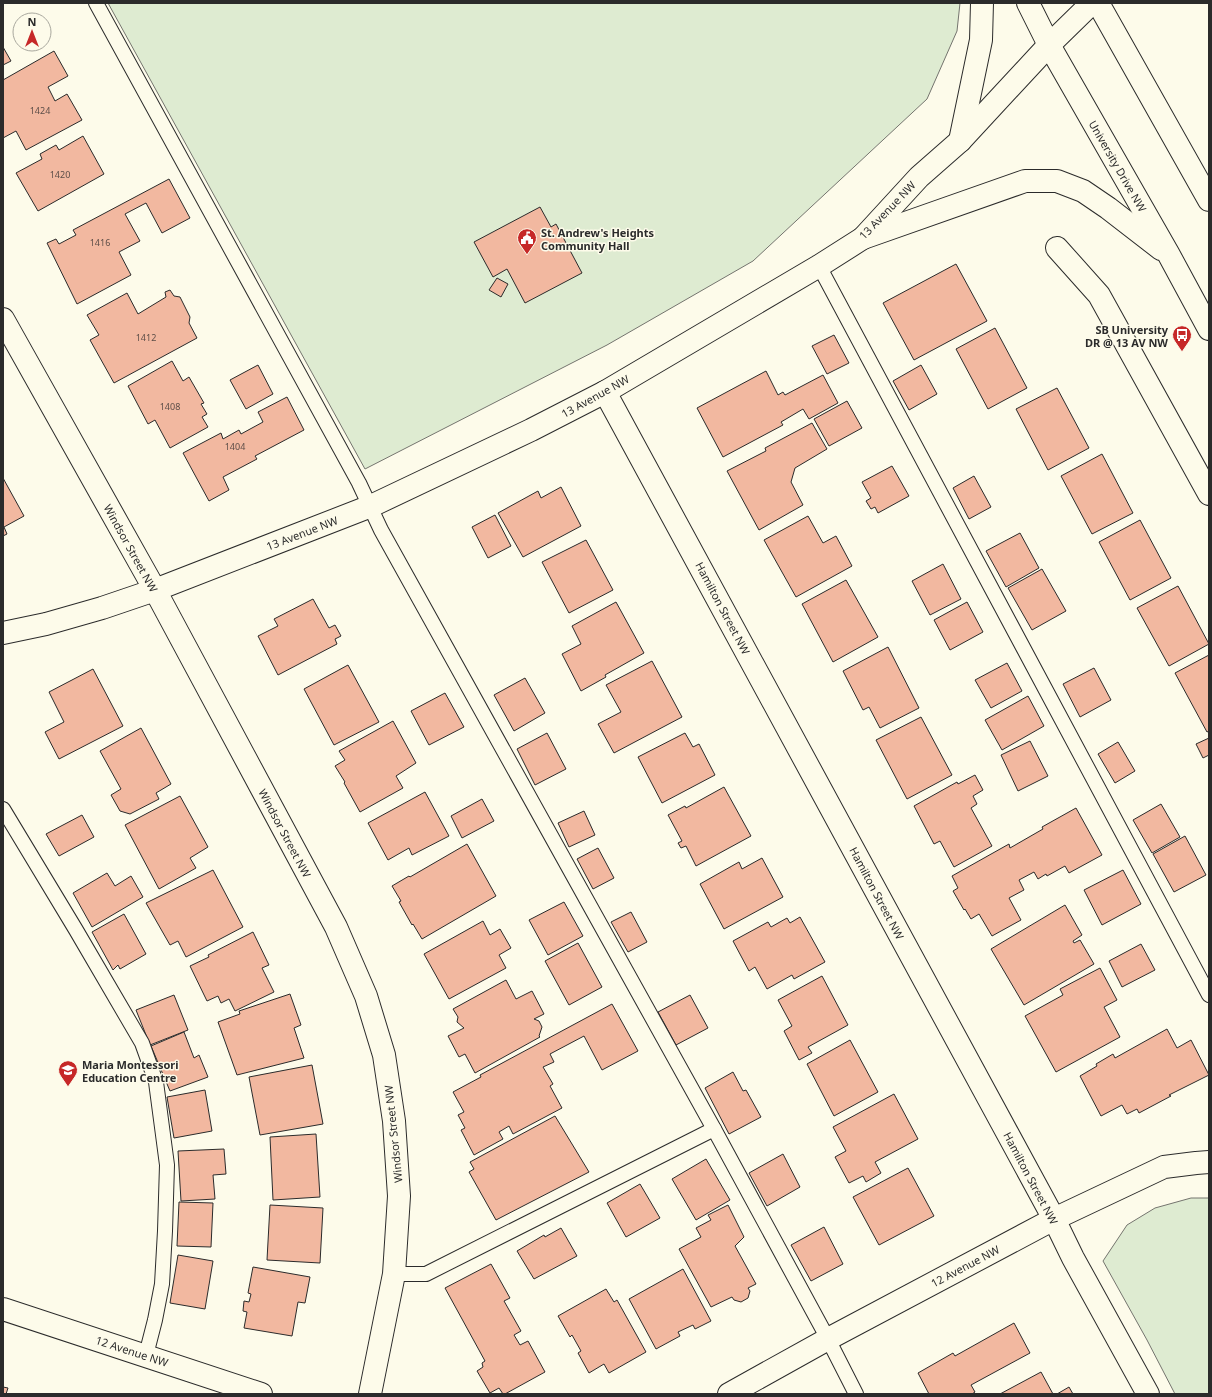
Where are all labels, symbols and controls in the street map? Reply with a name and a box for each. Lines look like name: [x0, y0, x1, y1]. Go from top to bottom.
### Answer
north arrow: [12, 12, 52, 52]
text: N: [28, 14, 36, 29]
house number: 1424: [30, 104, 50, 117]
street label: University Drive NW: [1086, 118, 1151, 215]
house number: 1420: [50, 168, 70, 181]
street label: 13 Avenue NW: [855, 177, 919, 242]
place label: St. Andrew's Heights Community Hall: [541, 225, 655, 253]
public building icon: St. Andrew's Heights Community Hall: [516, 227, 538, 255]
house number: 1416: [90, 236, 110, 249]
place label: SB University DR @ 13 AV NW: [1085, 322, 1169, 350]
bus stop icon: SB University DR @ 13 AV NW: [1171, 324, 1193, 352]
house number: 1412: [136, 331, 156, 344]
street label: 13 Avenue NW: [558, 371, 632, 421]
house number: 1408: [160, 400, 180, 413]
house number: 1404: [225, 440, 245, 453]
street label: Windsor Street NW: [101, 501, 162, 595]
street label: 13 Avenue NW: [264, 512, 341, 554]
street label: Hamilton Street NW: [692, 559, 754, 658]
street label: Windsor Street NW: [255, 786, 315, 881]
street label: Hamilton Street NW: [846, 844, 908, 943]
place label: Maria Montessori Education Centre: [82, 1057, 178, 1085]
school or university icon: Maria Montessori Education Centre: [57, 1059, 79, 1087]
street label: Windsor Street NW: [380, 1084, 406, 1184]
street label: Hamilton Street NW: [1000, 1129, 1062, 1228]
street label: 12 Avenue NW: [928, 1241, 1003, 1290]
street label: 12 Avenue NW: [94, 1332, 171, 1370]

